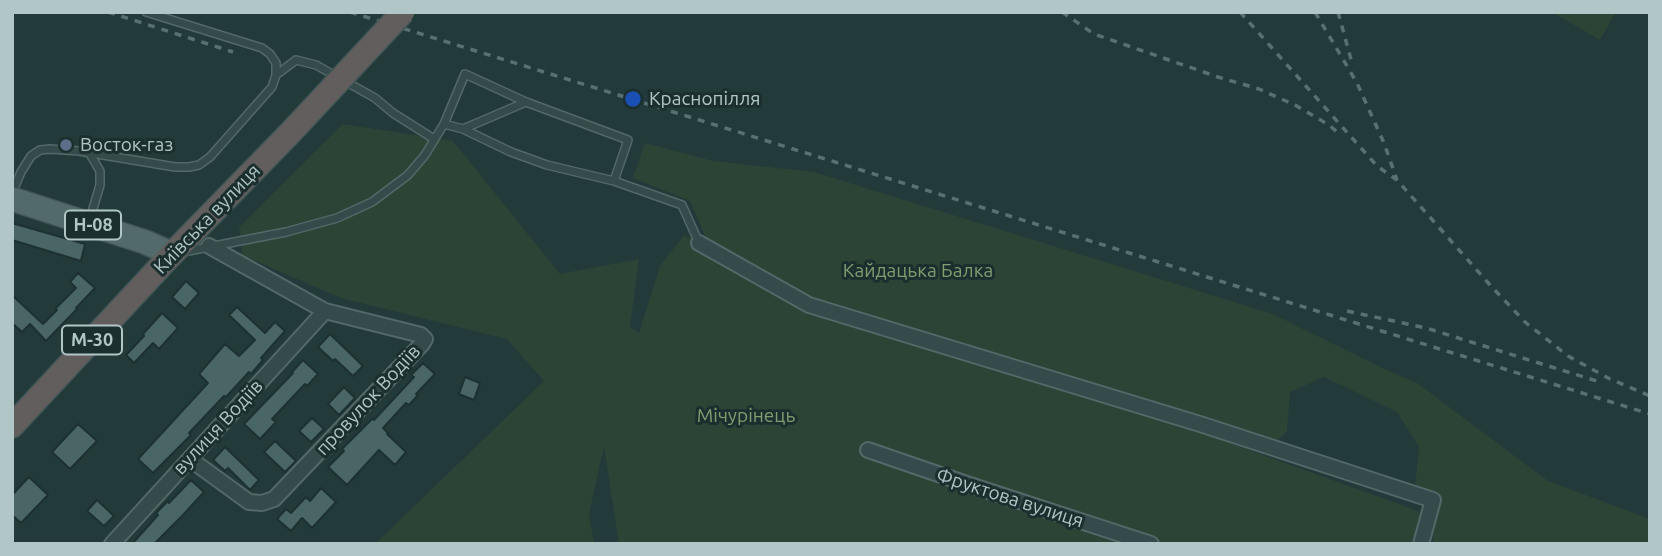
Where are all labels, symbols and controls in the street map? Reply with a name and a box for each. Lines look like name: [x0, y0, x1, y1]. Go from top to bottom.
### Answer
place label: Краснопілля: [649, 88, 760, 110]
marker: Краснопілля: [623, 89, 643, 109]
place label: Восток-газ: [80, 134, 173, 156]
marker: Восток-газ: [58, 137, 74, 153]
street label: Київська вулиця: [149, 159, 265, 279]
road number: Н-08: [65, 210, 121, 240]
park label: Кайдацька Балка: [843, 260, 993, 282]
road number: М-30: [62, 326, 122, 354]
street label: провулок Водіїв: [311, 340, 425, 460]
street label: вулиця Водіїв: [168, 375, 268, 479]
park label: Мічурінець: [697, 405, 795, 427]
street label: Фруктова вулиця: [933, 463, 1087, 533]

